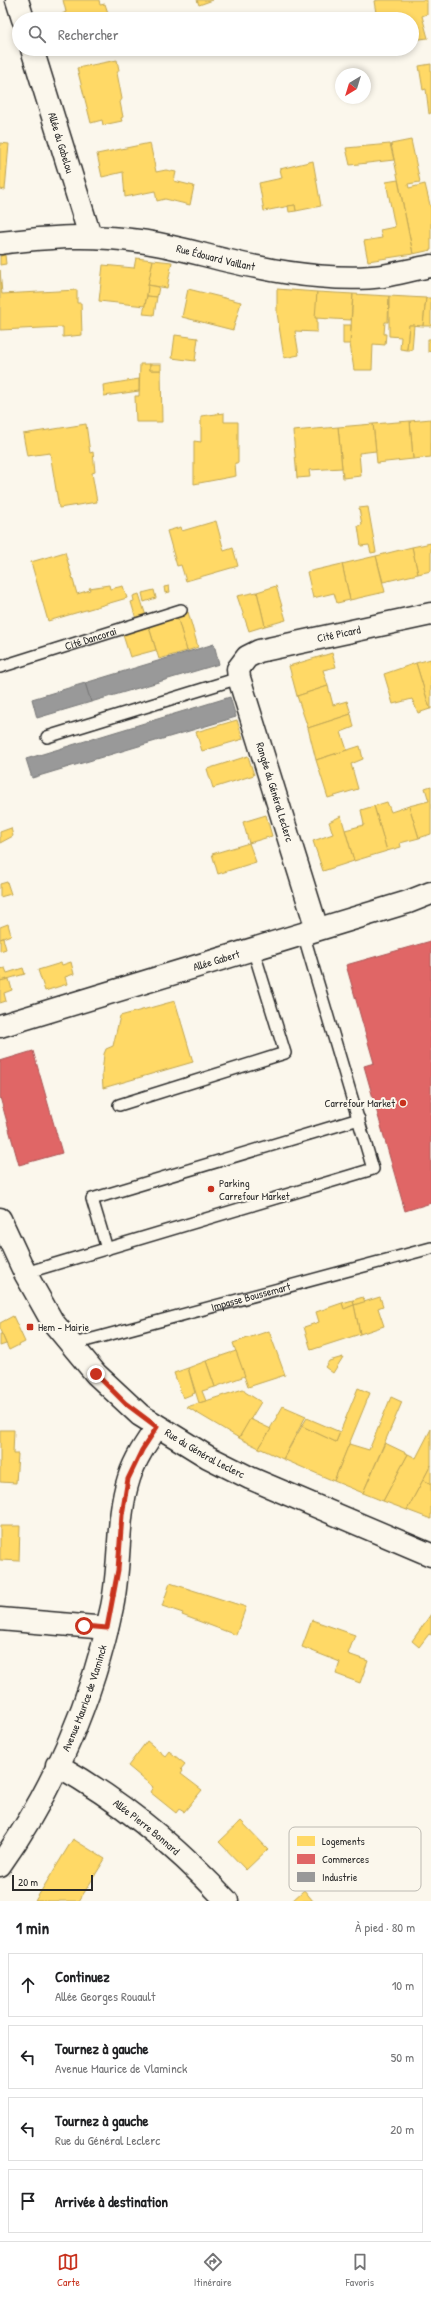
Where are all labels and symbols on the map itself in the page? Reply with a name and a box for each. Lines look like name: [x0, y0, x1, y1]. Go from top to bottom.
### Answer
north arrow: [335, 68, 371, 104]
street label: Allée du Gabelou: [45, 110, 77, 175]
street label: Rue Édouard Vaillant: [175, 241, 256, 274]
street label: Cité Picard: [316, 622, 363, 645]
street label: Cité Dancorai: [63, 624, 118, 653]
street label: Rangée du Général Leclerc: [253, 741, 297, 844]
street label: Allée Gabert: [191, 947, 241, 974]
place label: Carrefour Market: [324, 1096, 395, 1110]
marker: Carrefour Market: [398, 1098, 408, 1108]
place label: Parking Carrefour Market: [219, 1176, 290, 1203]
marker: Parking Carrefour Market: [206, 1184, 216, 1194]
street label: Impasse Boussemart: [209, 1279, 292, 1314]
place label: Hem – Mairie: [38, 1320, 90, 1334]
marker: Hem – Mairie: [25, 1322, 35, 1332]
route end: [87, 1365, 105, 1383]
street label: Rue du Général Leclerc: [162, 1425, 248, 1482]
route start: [75, 1617, 93, 1635]
street label: Avenue Maurice de Vlaminck: [59, 1643, 110, 1753]
street label: Allée Pierre Bonnard: [110, 1796, 183, 1858]
legend: [289, 1827, 421, 1891]
text: Logements: [322, 1834, 365, 1848]
text: Commerces: [322, 1852, 369, 1866]
text: Industrie: [322, 1870, 358, 1884]
scale bar: [12, 1873, 93, 1892]

